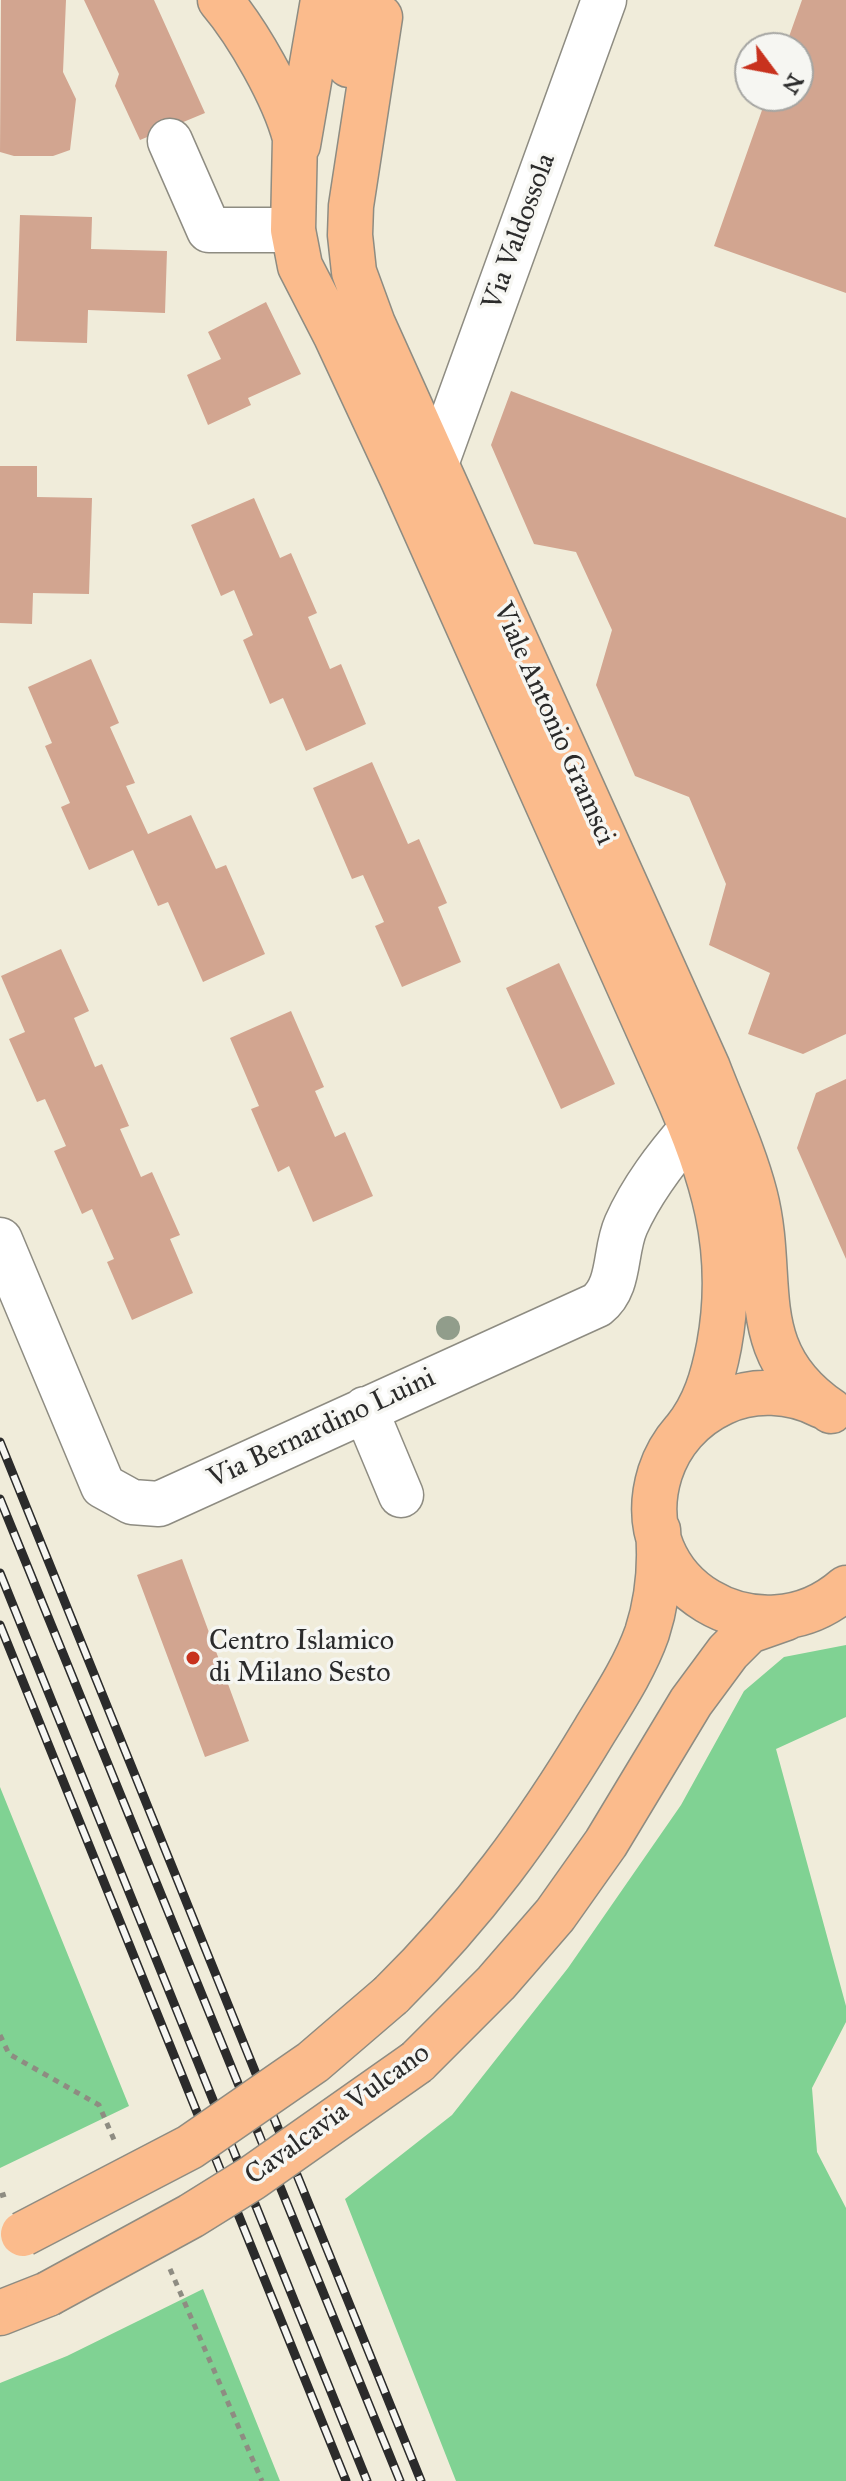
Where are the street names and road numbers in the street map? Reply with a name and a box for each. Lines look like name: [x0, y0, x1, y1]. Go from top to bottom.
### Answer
street label: Via Valdossola: [476, 149, 564, 315]
street label: Viale Antonio Gramsci: [484, 598, 622, 850]
street label: Via Bernardino Luini: [203, 1362, 441, 1496]
street label: Cavalcavia Vulcano: [239, 2037, 437, 2193]

